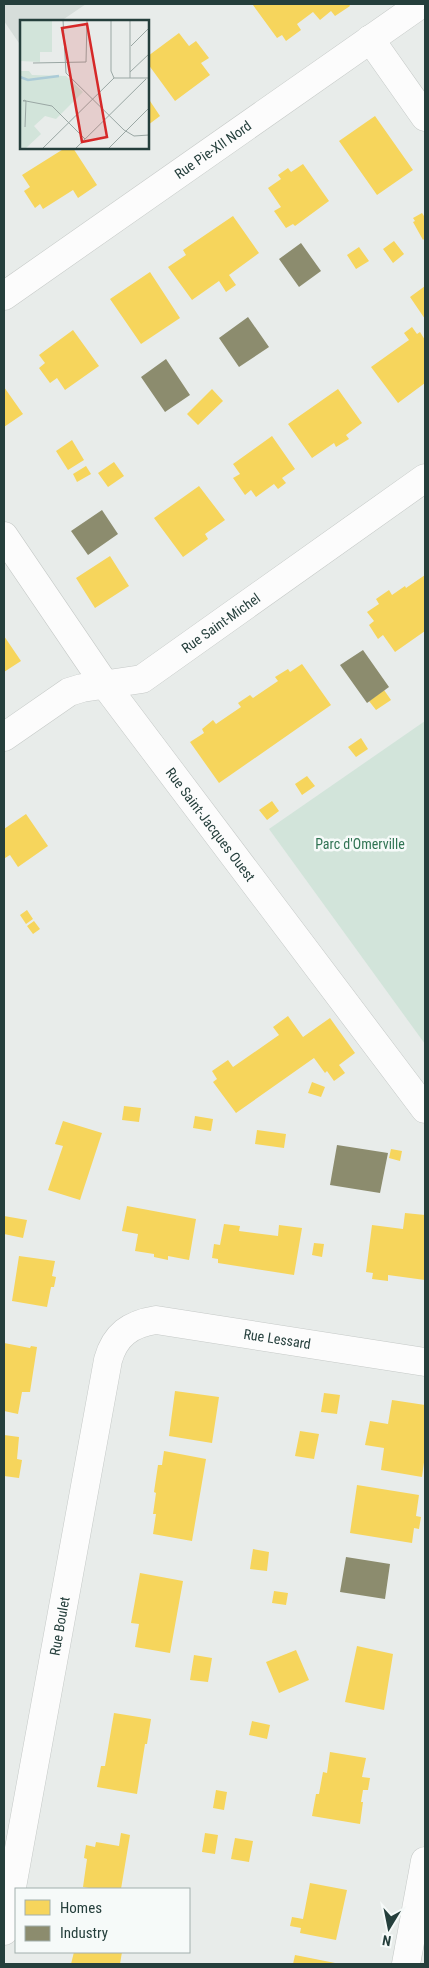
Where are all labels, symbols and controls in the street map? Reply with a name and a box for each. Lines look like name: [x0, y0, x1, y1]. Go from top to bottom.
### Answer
inset map: [20, 20, 149, 149]
street label: Rue Pie-XII Nord: [172, 117, 254, 182]
street label: Rue Saint-Michel: [179, 590, 263, 656]
street label: Rue Saint-Jacques Ouest: [163, 765, 258, 884]
park label: Parc d'Omerville: [315, 836, 405, 852]
street label: Rue Lessard: [243, 1326, 312, 1352]
street label: Rue Boulet: [46, 1595, 73, 1657]
legend: [15, 1888, 190, 1953]
text: Homes: [60, 1899, 102, 1917]
north arrow: [364, 1903, 414, 1953]
text: Industry: [60, 1924, 108, 1942]
text: N: [381, 1932, 392, 1949]

